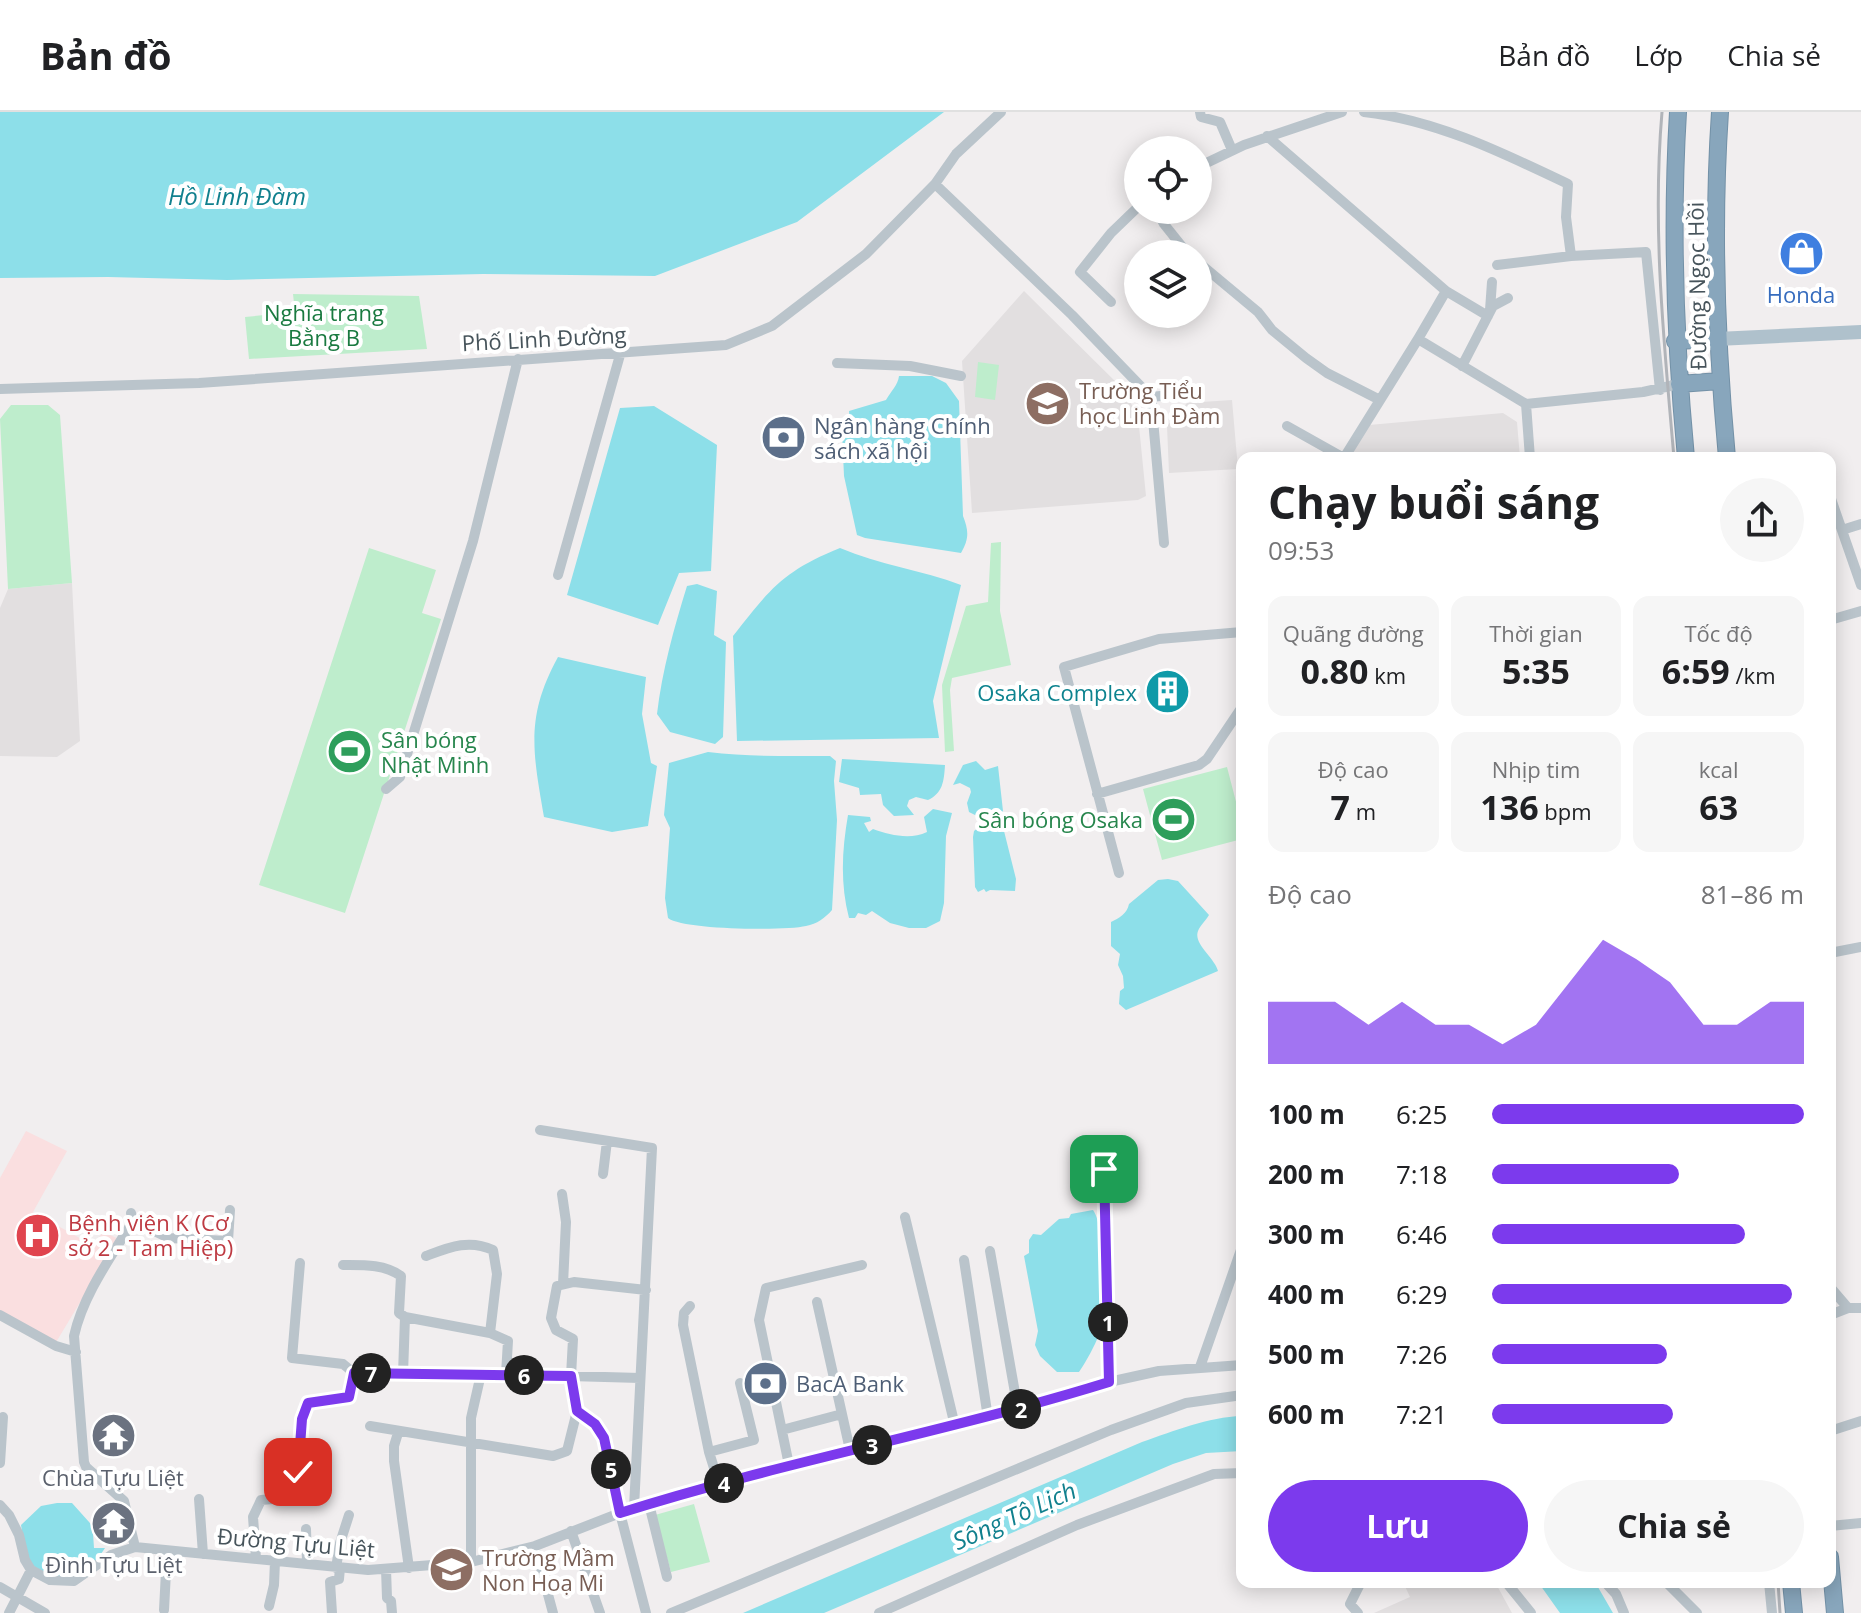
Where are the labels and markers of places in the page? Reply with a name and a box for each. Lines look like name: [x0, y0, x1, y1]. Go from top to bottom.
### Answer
shop icon: Honda: [1777, 229, 1825, 277]
place label: Honda: [1767, 279, 1835, 309]
place label: Trường Tiểu học Linh Đàm: [1079, 375, 1220, 430]
school or university icon: Trường Tiểu học Linh Đàm: [1024, 379, 1072, 427]
place label: Ngân hàng Chính sách xã hội: [814, 410, 991, 465]
bank icon: Ngân hàng Chính sách xã hội: [759, 414, 807, 462]
building icon: Osaka Complex: [1144, 668, 1192, 716]
place label: Osaka Complex: [977, 677, 1137, 707]
place label: Sân bóng Nhật Minh: [381, 724, 489, 779]
sports icon: Sân bóng Nhật Minh: [326, 728, 374, 776]
sports icon: Sân bóng Osaka: [1150, 795, 1198, 843]
place label: Sân bóng Osaka: [978, 804, 1143, 834]
pin: [1070, 1135, 1138, 1203]
place label: Bệnh viện K (Cơ sở 2 - Tam Hiệp): [68, 1207, 233, 1262]
hospital icon: Bệnh viện K (Cơ sở 2 - Tam Hiệp): [13, 1211, 61, 1259]
pin: 1: [1088, 1302, 1128, 1342]
pin: 7: [351, 1353, 391, 1393]
pin: 6: [504, 1355, 544, 1395]
bank icon: BacA Bank: [741, 1359, 789, 1407]
place label: BacA Bank: [796, 1368, 905, 1398]
pin: 2: [1001, 1389, 1041, 1429]
temple icon: Chùa Tựu Liệt: [89, 1412, 137, 1460]
pin: 3: [852, 1425, 892, 1465]
pin: [264, 1438, 332, 1506]
pin: 5: [591, 1449, 631, 1489]
place label: Chùa Tựu Liệt: [42, 1462, 184, 1492]
pin: 4: [704, 1463, 744, 1503]
temple icon: Đình Tựu Liệt: [90, 1499, 138, 1547]
place label: Trường Mầm Non Hoạ Mi: [482, 1542, 615, 1597]
school or university icon: Trường Mầm Non Hoạ Mi: [427, 1546, 475, 1594]
place label: Đình Tựu Liệt: [45, 1549, 183, 1579]

